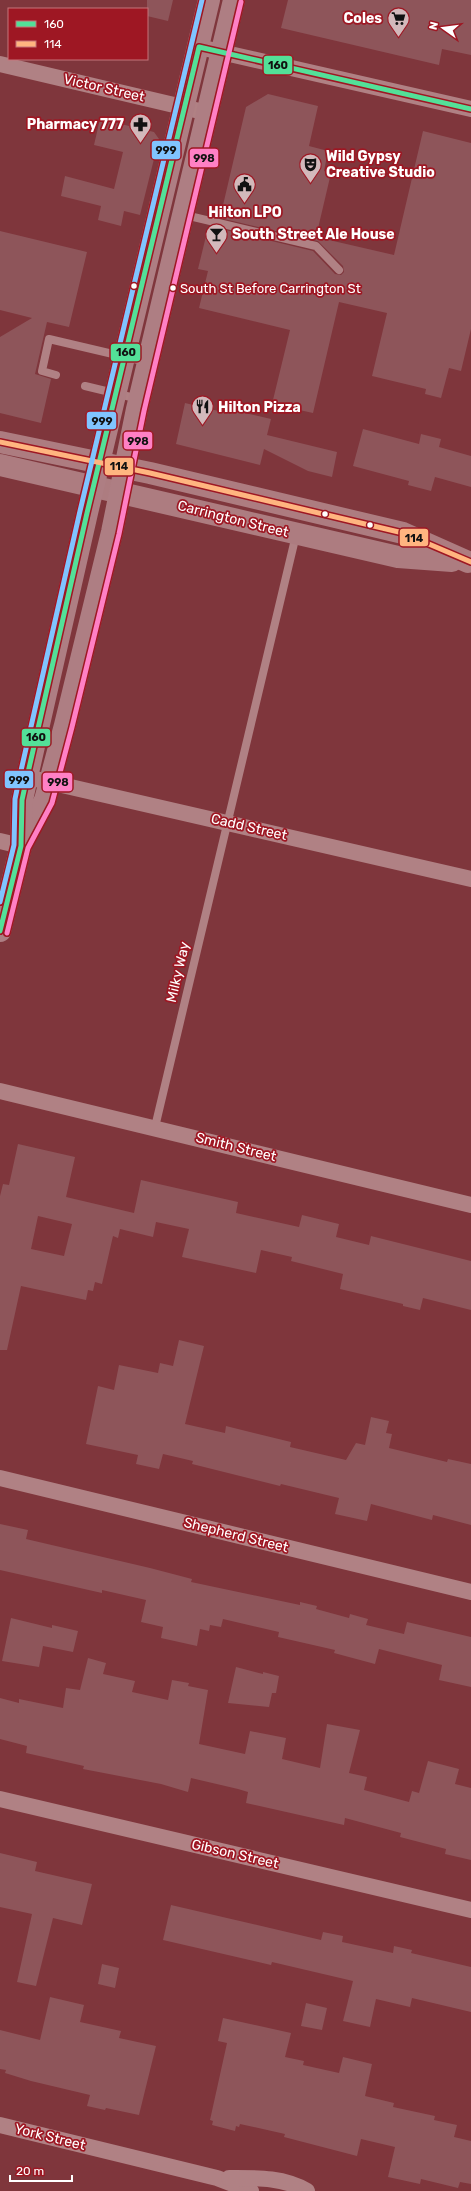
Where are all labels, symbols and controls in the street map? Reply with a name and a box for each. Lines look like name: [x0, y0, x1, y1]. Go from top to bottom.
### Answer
supermarket icon: Coles: [385, 5, 411, 38]
legend: [8, 8, 148, 60]
north arrow: [423, 8, 463, 48]
place label: Coles: [344, 10, 382, 27]
text: 160: [44, 17, 64, 31]
text: N: [427, 20, 441, 31]
text: 114: [44, 37, 62, 51]
line badge: 160: [263, 55, 293, 75]
text: 160: [268, 59, 288, 72]
street label: Victor Street: [62, 70, 147, 106]
pharmacy icon: Pharmacy 777: [127, 111, 153, 144]
place label: Pharmacy 777: [27, 116, 124, 133]
line badge: 999: [151, 140, 181, 160]
text: 999: [155, 144, 177, 157]
line badge: 998: [189, 148, 219, 168]
place label: Wild Gypsy Creative Studio: [326, 148, 435, 181]
theatre icon: Wild Gypsy Creative Studio: [298, 151, 324, 184]
text: 998: [193, 152, 215, 165]
public building icon: Hilton LPO: [232, 171, 258, 204]
place label: Hilton LPO: [208, 204, 282, 221]
bar icon: South Street Ale House: [203, 221, 229, 254]
place label: South Street Ale House: [232, 226, 395, 243]
unlabelled marker: [129, 281, 139, 291]
place label: South St Before Carrington St: [180, 281, 361, 297]
marker: South St Before Carrington St: [168, 283, 178, 293]
line badge: 160: [110, 343, 141, 362]
text: 160: [116, 346, 136, 359]
restaurant icon: Hilton Pizza: [190, 394, 216, 427]
place label: Hilton Pizza: [218, 399, 301, 416]
line badge: 999: [86, 411, 117, 430]
text: 999: [91, 415, 113, 428]
line badge: 998: [123, 431, 153, 450]
text: 998: [127, 435, 149, 448]
line badge: 114: [104, 457, 134, 476]
text: 114: [110, 460, 129, 473]
street label: Carrington Street: [176, 497, 291, 541]
unlabelled marker: [320, 509, 330, 519]
unlabelled marker: [365, 520, 375, 530]
line badge: 114: [399, 528, 429, 547]
text: 114: [405, 532, 424, 545]
line badge: 160: [21, 728, 51, 747]
text: 160: [26, 731, 46, 744]
line badge: 999: [4, 770, 34, 789]
line badge: 998: [42, 772, 73, 792]
text: 999: [8, 774, 30, 787]
text: 998: [47, 776, 69, 789]
street label: Cadd Street: [209, 810, 289, 844]
street label: Milky Way: [163, 940, 193, 1004]
street label: Smith Street: [194, 1129, 279, 1165]
street label: Shepherd Street: [182, 1514, 291, 1556]
street label: Gibson Street: [190, 1836, 281, 1872]
street label: York Street: [13, 2120, 88, 2154]
scale bar: [10, 2157, 72, 2183]
text: 20 m: [16, 2164, 44, 2178]

